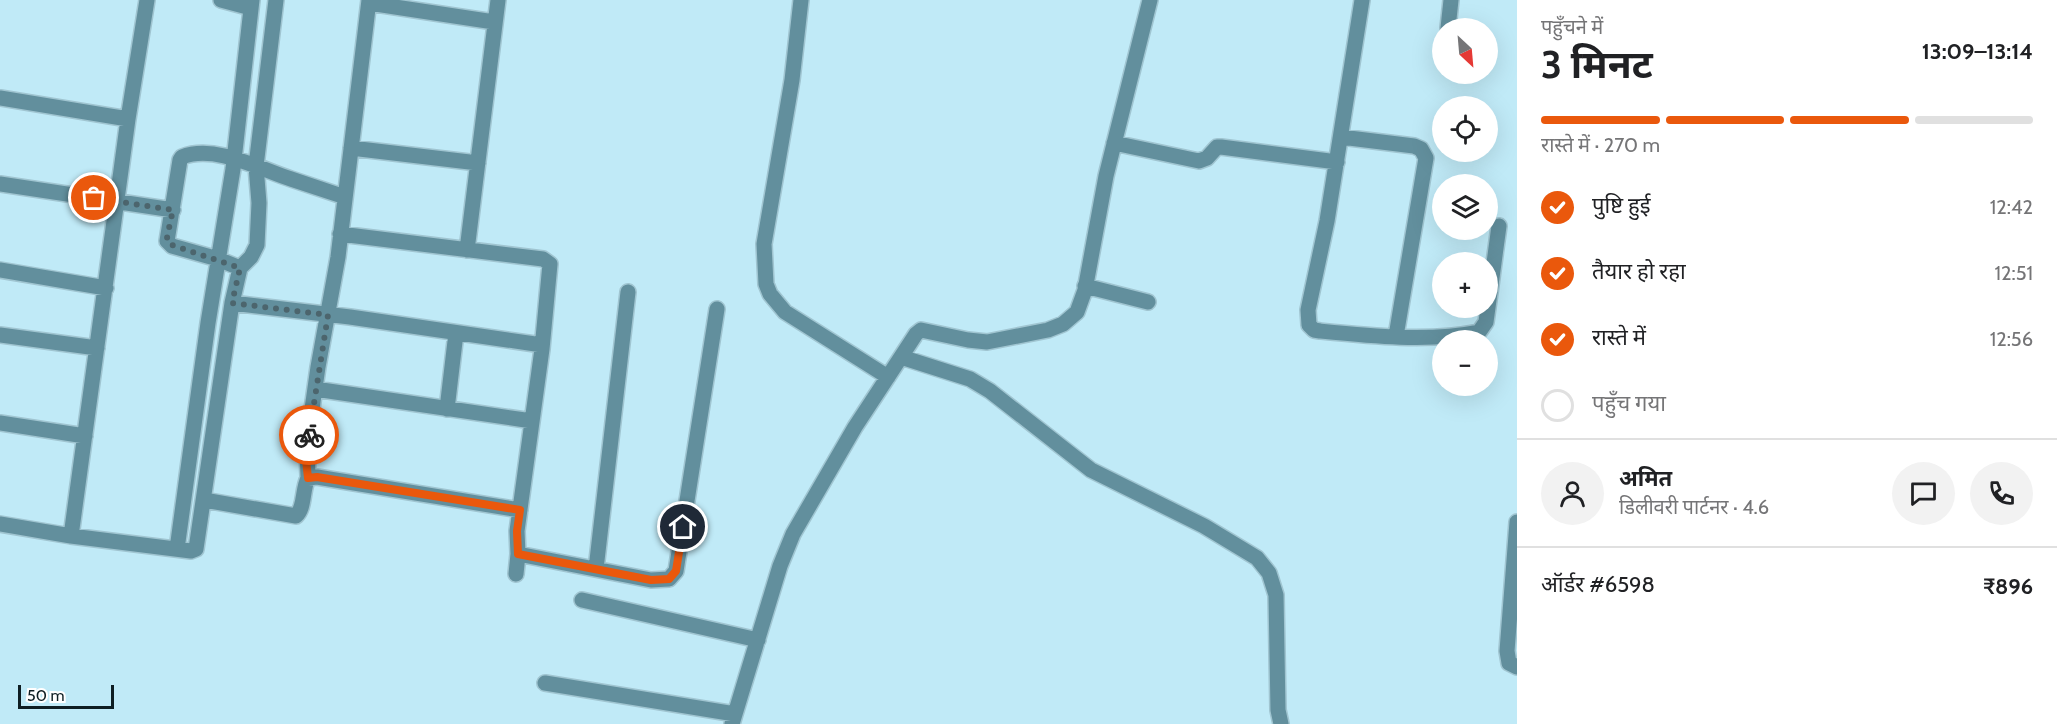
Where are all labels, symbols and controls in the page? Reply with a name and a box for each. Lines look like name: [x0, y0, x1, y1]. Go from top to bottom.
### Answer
text: पहुँचने में: [1541, 15, 1603, 39]
north arrow: [1432, 18, 1498, 84]
map controls: [1432, 18, 1498, 396]
text: 13:09–13:14: [1922, 38, 2033, 65]
text: 3 मिनट: [1541, 40, 1653, 88]
button: locate: [1432, 96, 1498, 162]
text: रास्ते में · 270 m: [1541, 133, 1660, 157]
pin: [68, 172, 119, 223]
button: layers: [1432, 174, 1498, 240]
icon: bag: [77, 181, 110, 214]
icon: check: [1541, 191, 1574, 224]
text: पुष्टि हुई: [1592, 192, 1650, 219]
text: 12:42: [1990, 195, 2033, 219]
button: +: [1432, 252, 1498, 318]
icon: check: [1541, 257, 1574, 290]
text: तैयार हो रहा: [1592, 258, 1686, 285]
text: 12:51: [1995, 261, 2033, 285]
icon: check: [1541, 323, 1574, 356]
text: रास्ते में: [1592, 324, 1646, 351]
text: 12:56: [1990, 327, 2033, 351]
button: −: [1432, 330, 1498, 396]
text: पहुँच गया: [1592, 390, 1666, 417]
courier: [279, 405, 339, 465]
icon: bike: [293, 419, 326, 452]
button: person: [1541, 462, 1604, 525]
button: chat: [1892, 462, 1955, 525]
button: phone: [1970, 462, 2033, 525]
text: अमित: [1619, 465, 1672, 492]
text: डिलीवरी पार्टनर · 4.6: [1619, 495, 1769, 519]
pin: [657, 501, 708, 552]
icon: home: [666, 510, 699, 543]
text: ऑर्डर #6598: [1541, 571, 1655, 598]
text: ₹896: [1983, 573, 2033, 600]
scale bar: [18, 682, 114, 710]
text: 50 m: [27, 686, 64, 705]

